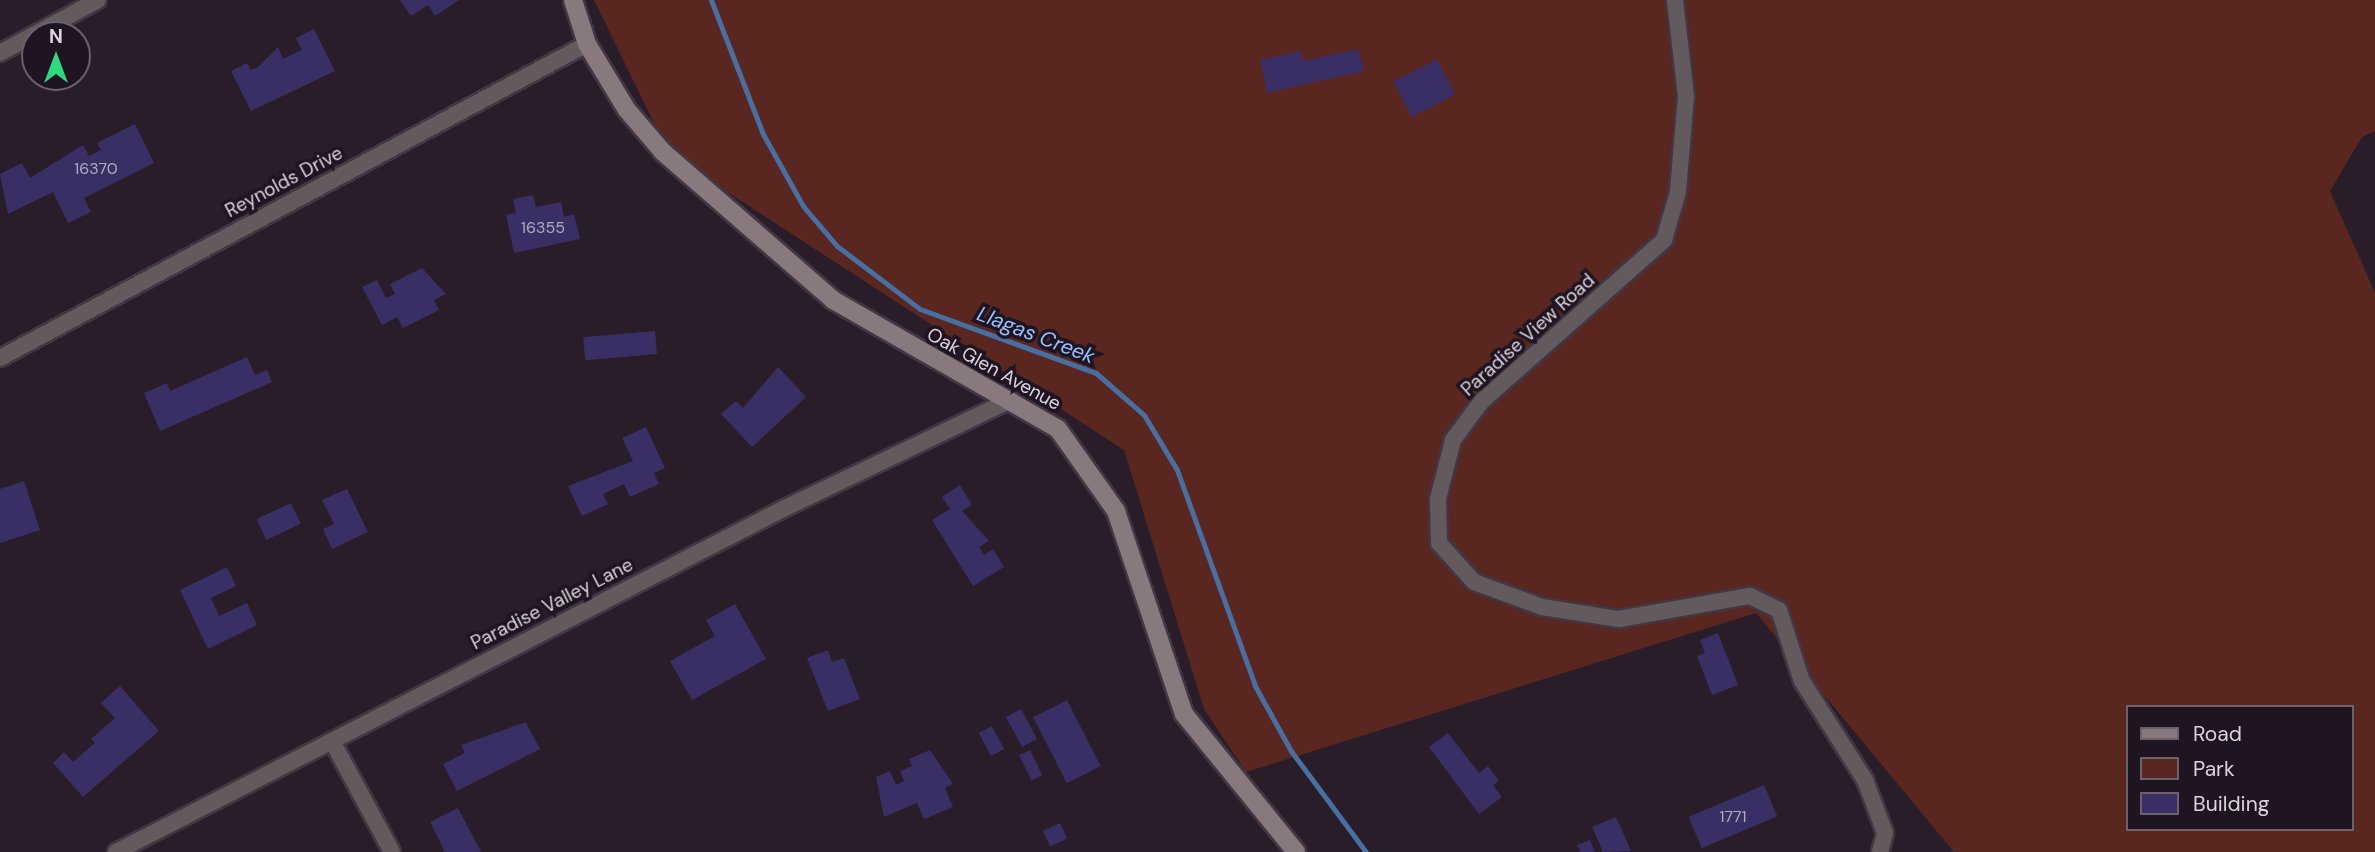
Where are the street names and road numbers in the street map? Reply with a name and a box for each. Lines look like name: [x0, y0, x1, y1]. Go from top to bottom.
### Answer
street label: Reynolds Drive: [221, 142, 347, 222]
street label: Paradise View Road: [1457, 269, 1599, 401]
street label: Oak Glen Avenue: [923, 323, 1065, 415]
street label: Paradise Valley Lane: [467, 553, 637, 655]

